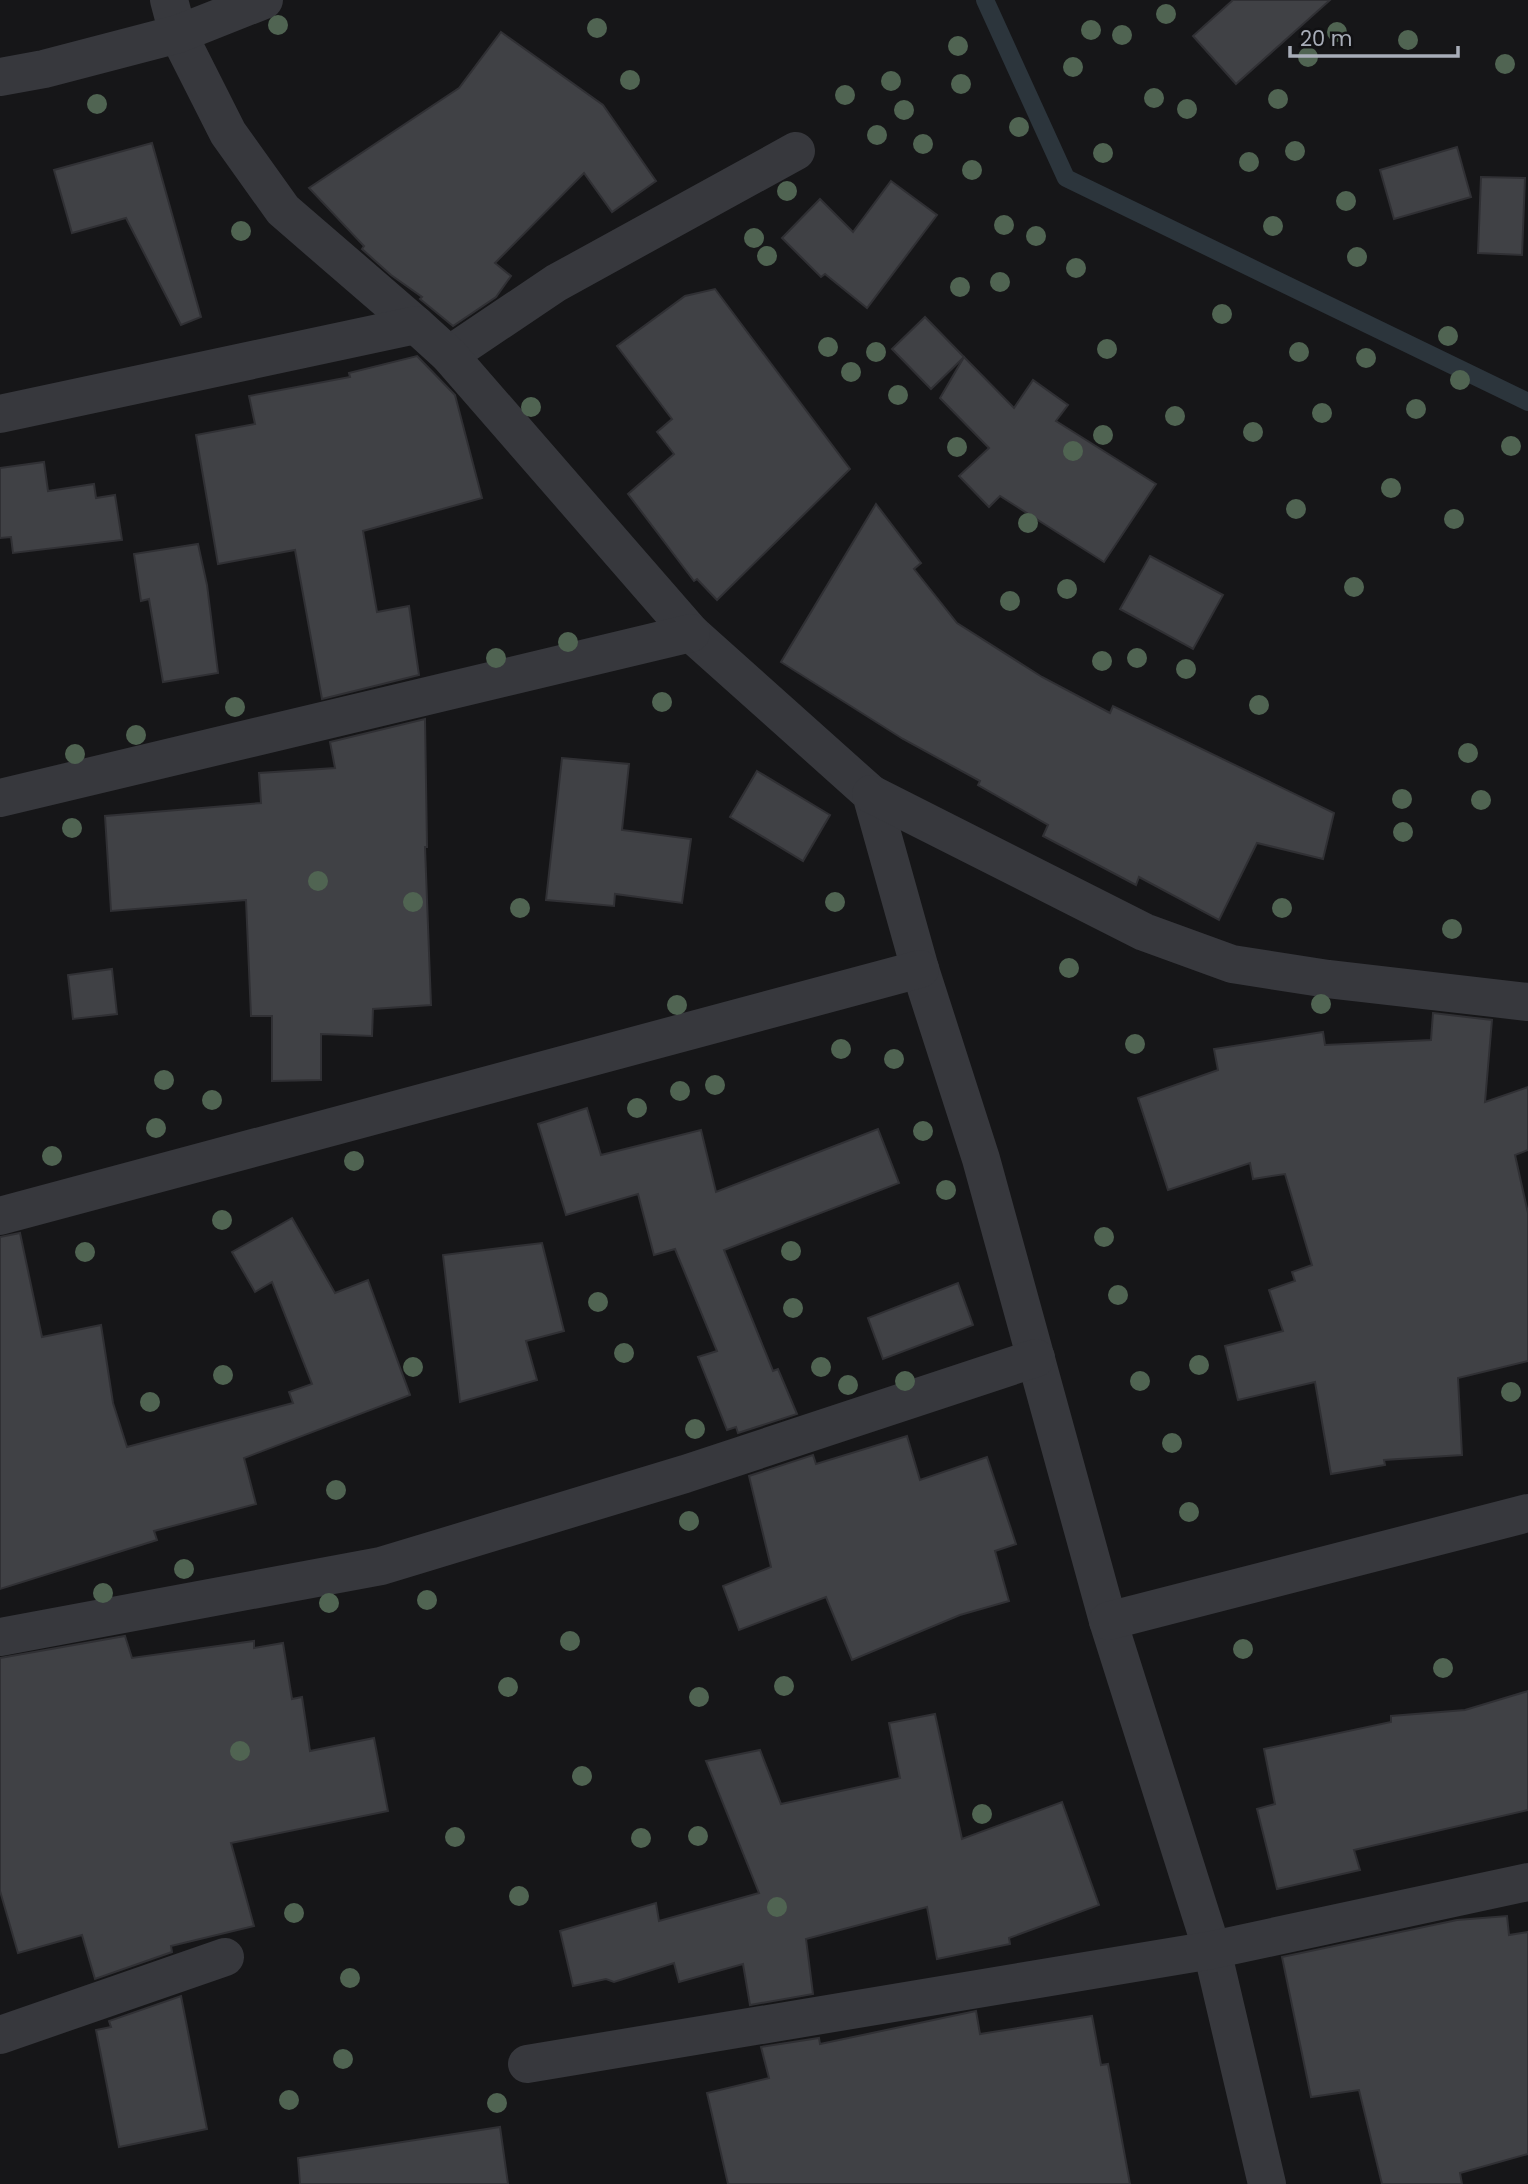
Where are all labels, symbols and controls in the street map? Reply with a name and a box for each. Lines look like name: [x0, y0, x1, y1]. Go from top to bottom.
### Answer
scale bar: [1290, 14, 1458, 58]
text: 20 m: [1300, 24, 1353, 53]

